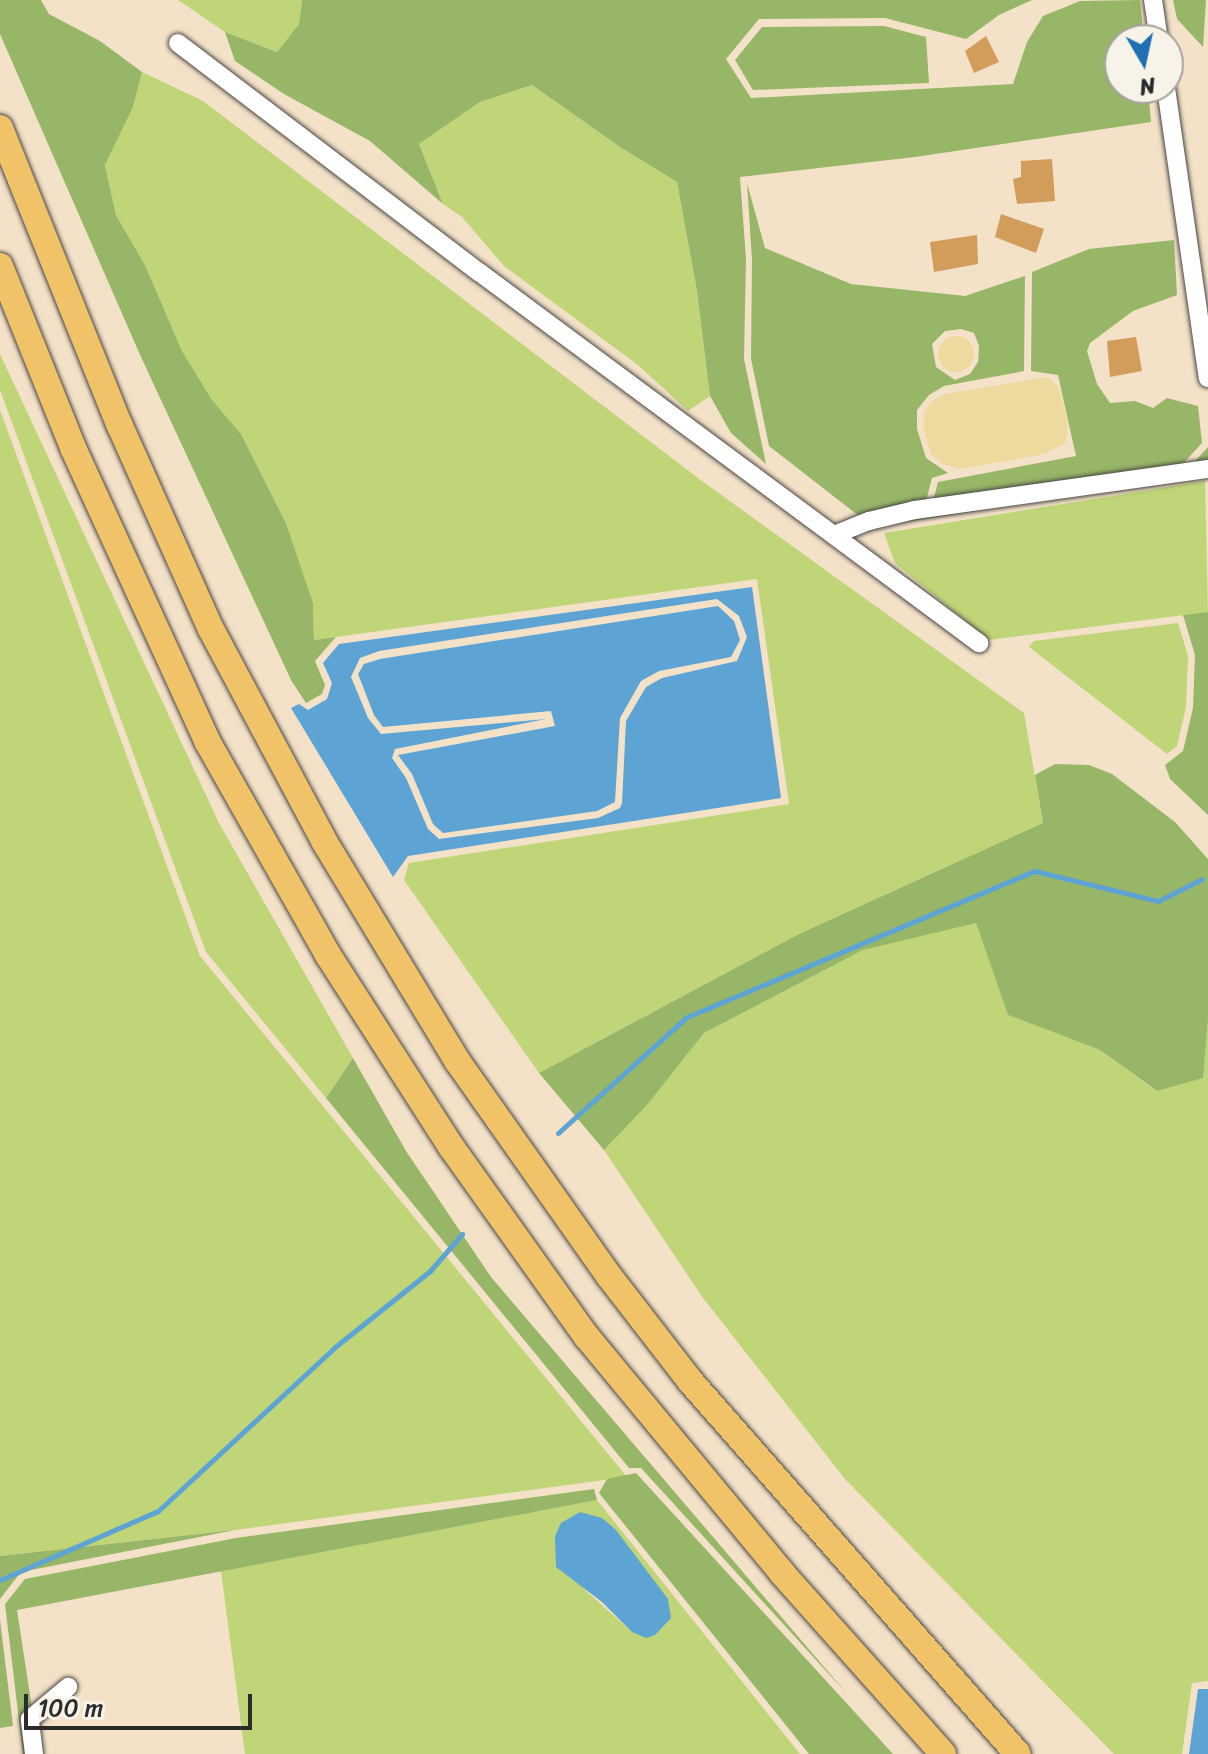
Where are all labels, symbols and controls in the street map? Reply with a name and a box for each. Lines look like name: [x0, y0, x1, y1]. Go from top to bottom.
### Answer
north arrow: [1104, 24, 1184, 104]
text: N: [1137, 66, 1158, 107]
scale bar: [28, 1678, 256, 1728]
text: 100 m: [38, 1687, 103, 1729]

